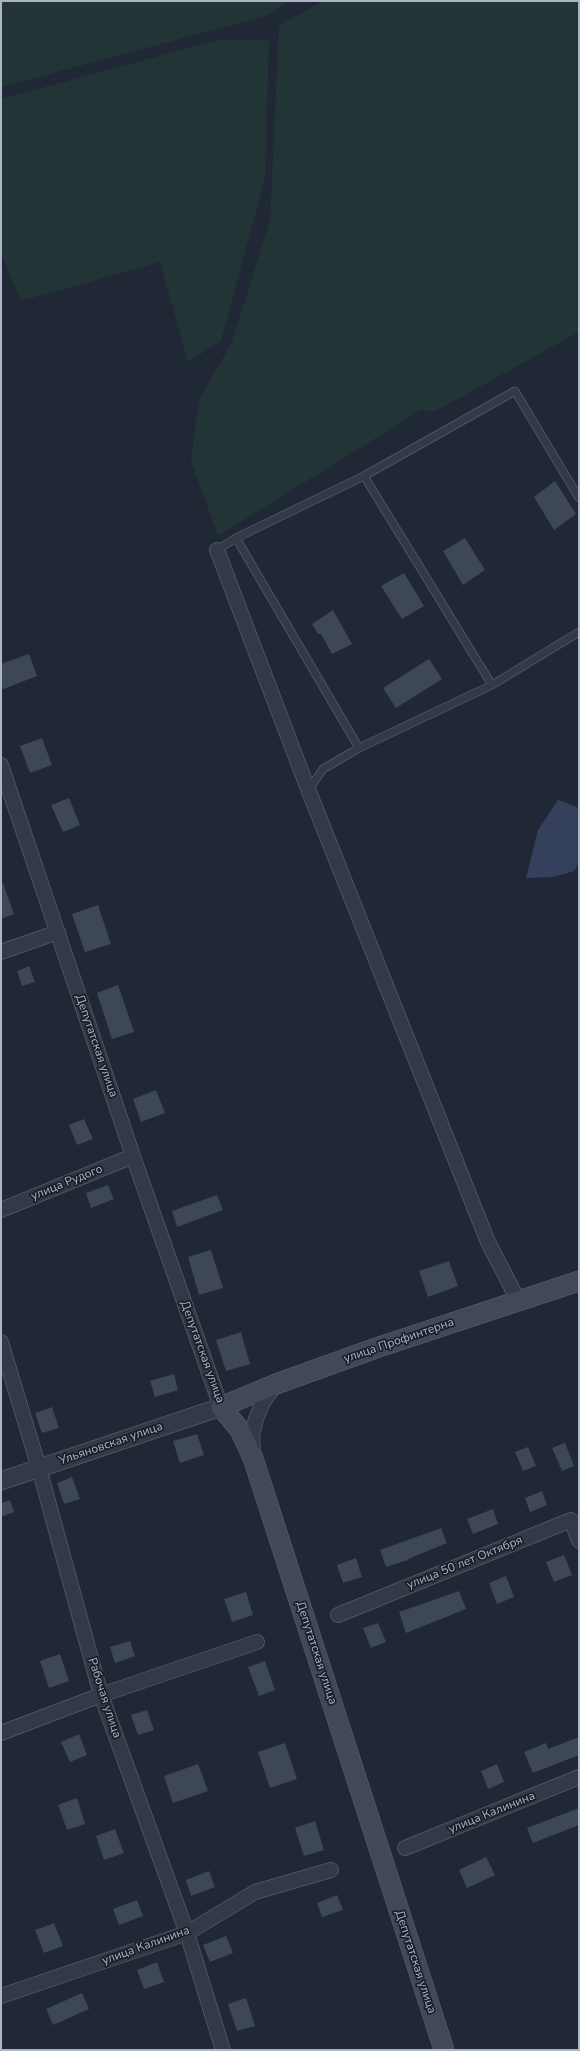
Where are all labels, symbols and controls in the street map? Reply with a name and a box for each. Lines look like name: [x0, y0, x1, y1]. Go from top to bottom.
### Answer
street label: Депутатская улица: [72, 993, 120, 1099]
street label: улица Рудого: [29, 1162, 105, 1204]
street label: Депутатская улица: [177, 1299, 227, 1405]
street label: улица Профинтерна: [342, 1315, 456, 1367]
street label: Ульяновская улица: [57, 1420, 165, 1468]
street label: улица 50 лет Октября: [405, 1533, 525, 1593]
street label: Депутатская улица: [293, 1600, 339, 1706]
street label: Рабочая улица: [84, 1656, 124, 1740]
street label: улица Калинина: [447, 1789, 537, 1837]
street label: Депутатская улица: [392, 1909, 438, 2015]
street label: улица Калинина: [100, 1923, 192, 1969]

